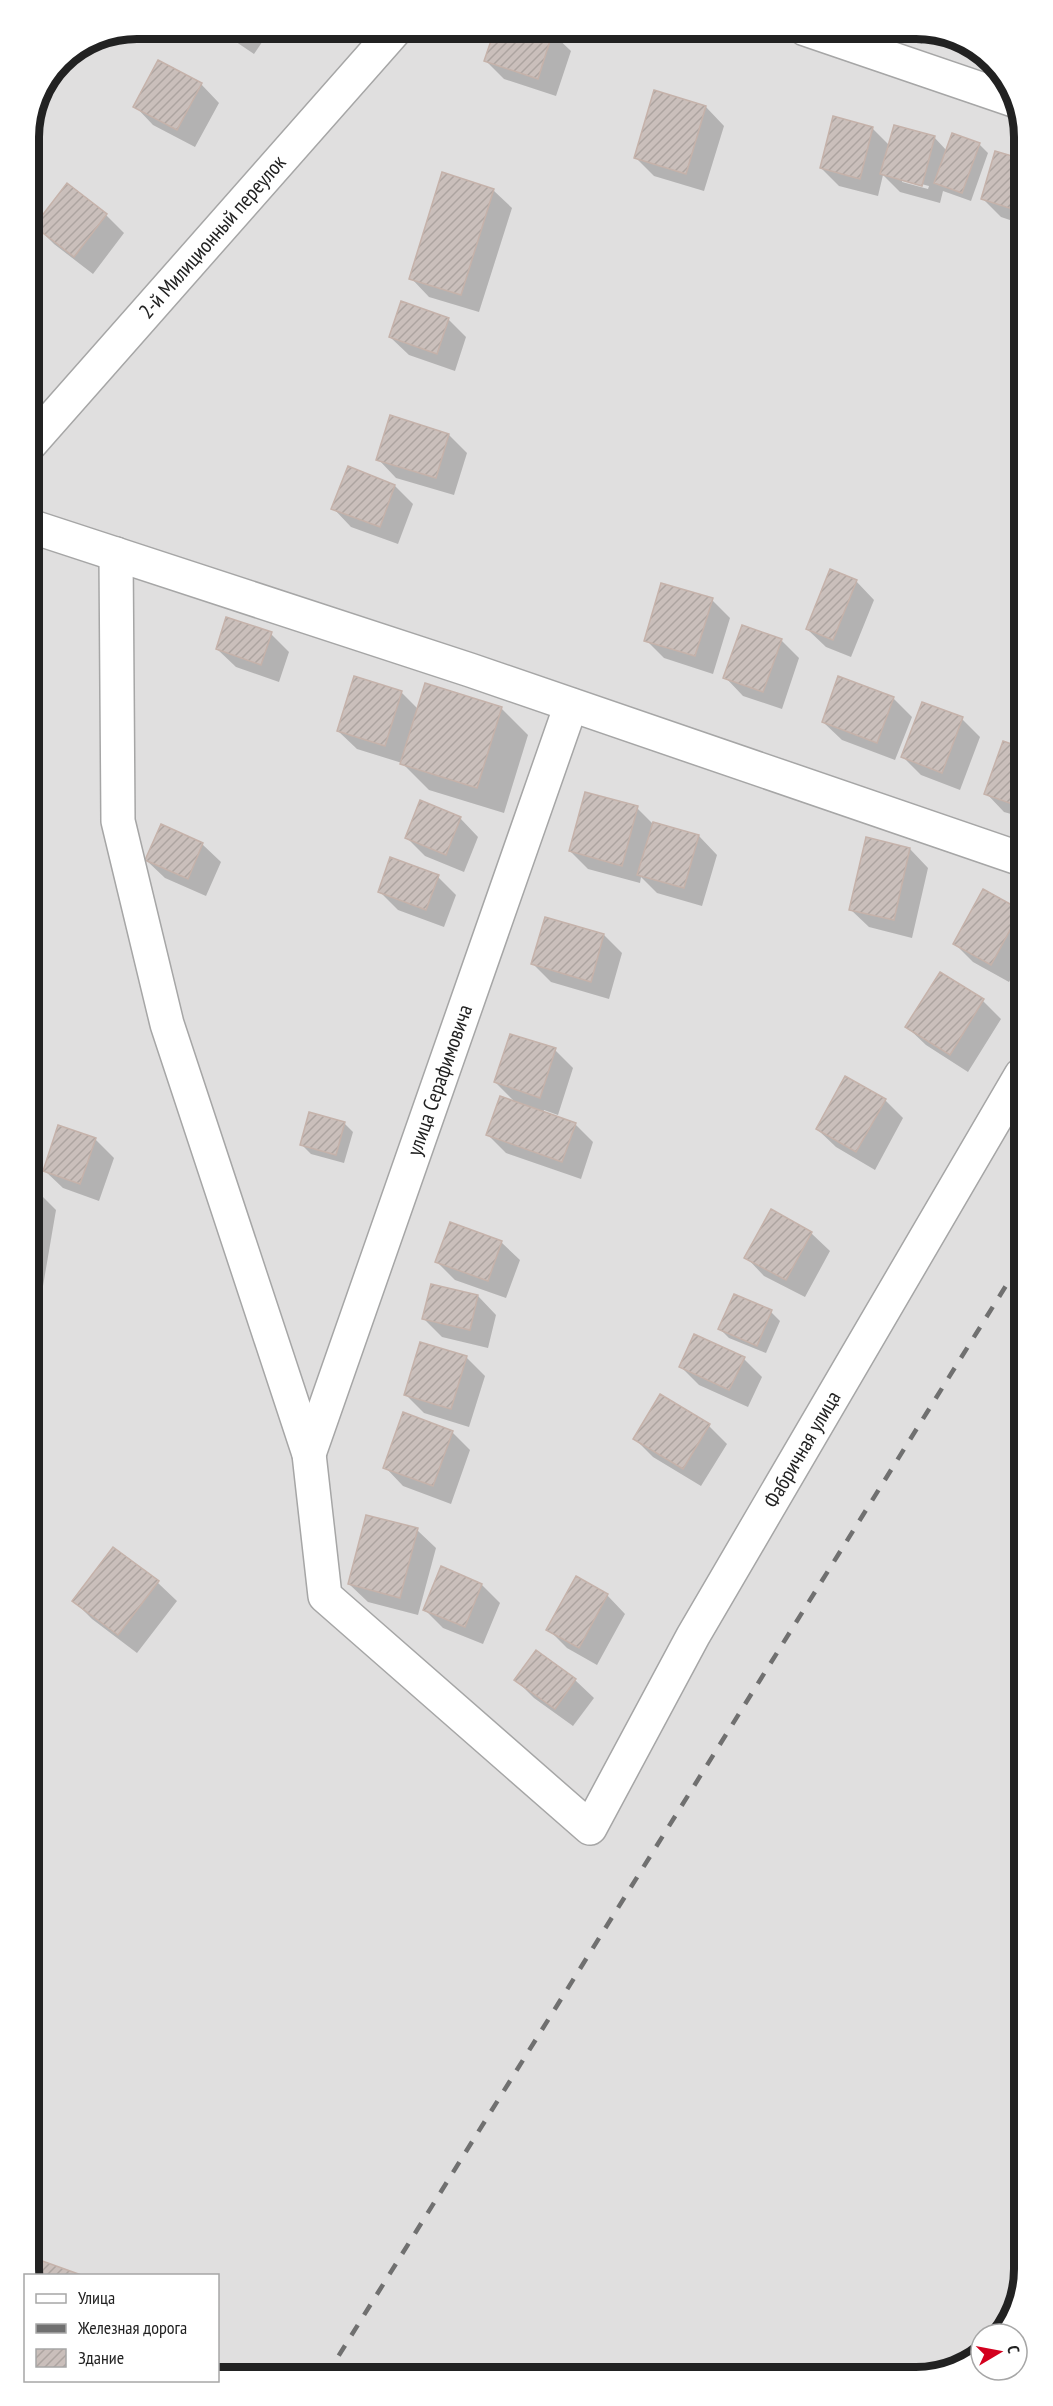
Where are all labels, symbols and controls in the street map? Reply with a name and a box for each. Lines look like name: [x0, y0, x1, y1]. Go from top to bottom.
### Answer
street label: 2-й Милиционный переулок: [133, 149, 291, 324]
street label: улица Серафимовича: [400, 1001, 478, 1159]
street label: Фабричная улица: [757, 1386, 846, 1512]
legend: [24, 2274, 219, 2382]
text: Улица: [78, 2286, 115, 2309]
text: Железная дорога: [77, 2316, 187, 2339]
north arrow: [969, 2322, 1029, 2382]
text: С: [1003, 2344, 1024, 2355]
text: Здание: [78, 2346, 124, 2369]

